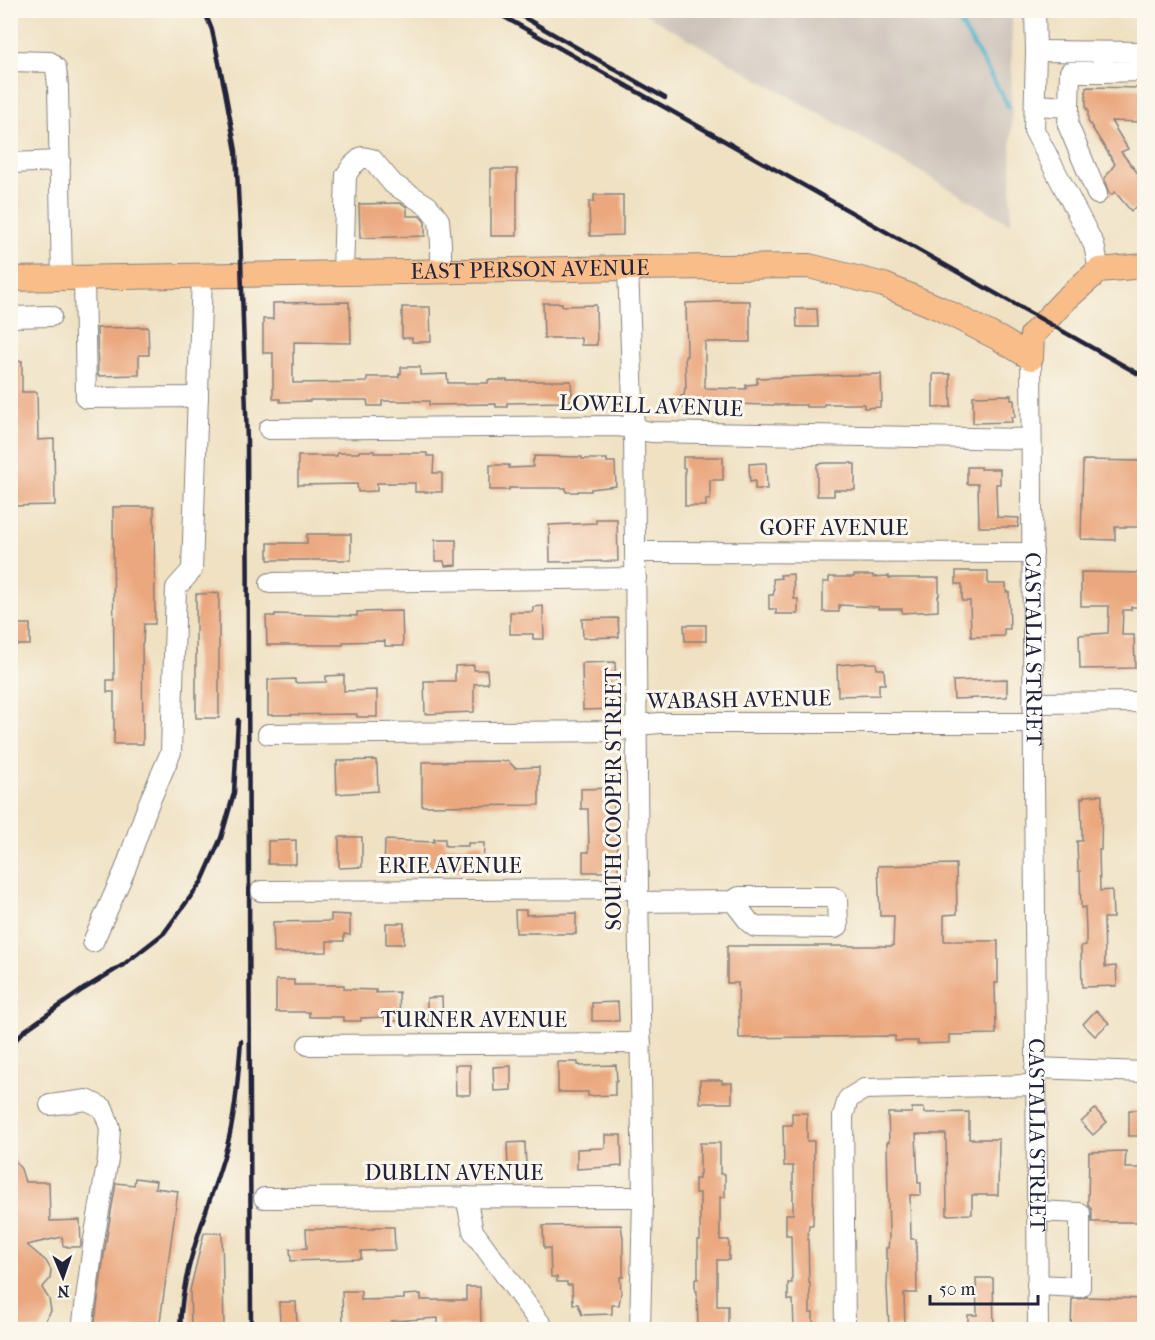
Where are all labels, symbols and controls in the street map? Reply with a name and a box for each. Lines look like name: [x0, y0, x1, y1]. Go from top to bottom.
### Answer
street label: EAST PERSON AVENUE: [410, 255, 650, 285]
street label: LOWELL AVENUE: [558, 390, 744, 422]
street label: GOFF AVENUE: [760, 515, 908, 541]
street label: CASTALIA STREET: [1019, 552, 1047, 747]
street label: SOUTH COOPER STREET: [601, 666, 627, 930]
street label: WABASH AVENUE: [646, 685, 831, 715]
street label: ERIE AVENUE: [378, 853, 522, 879]
street label: TURNER AVENUE: [381, 1007, 567, 1033]
street label: CASTALIA STREET: [1023, 1038, 1050, 1233]
street label: DUBLIN AVENUE: [365, 1160, 543, 1186]
north arrow: [33, 1247, 93, 1307]
scale bar: [930, 1268, 1038, 1306]
text: 50 m: [939, 1279, 976, 1300]
text: N: [56, 1282, 70, 1301]

